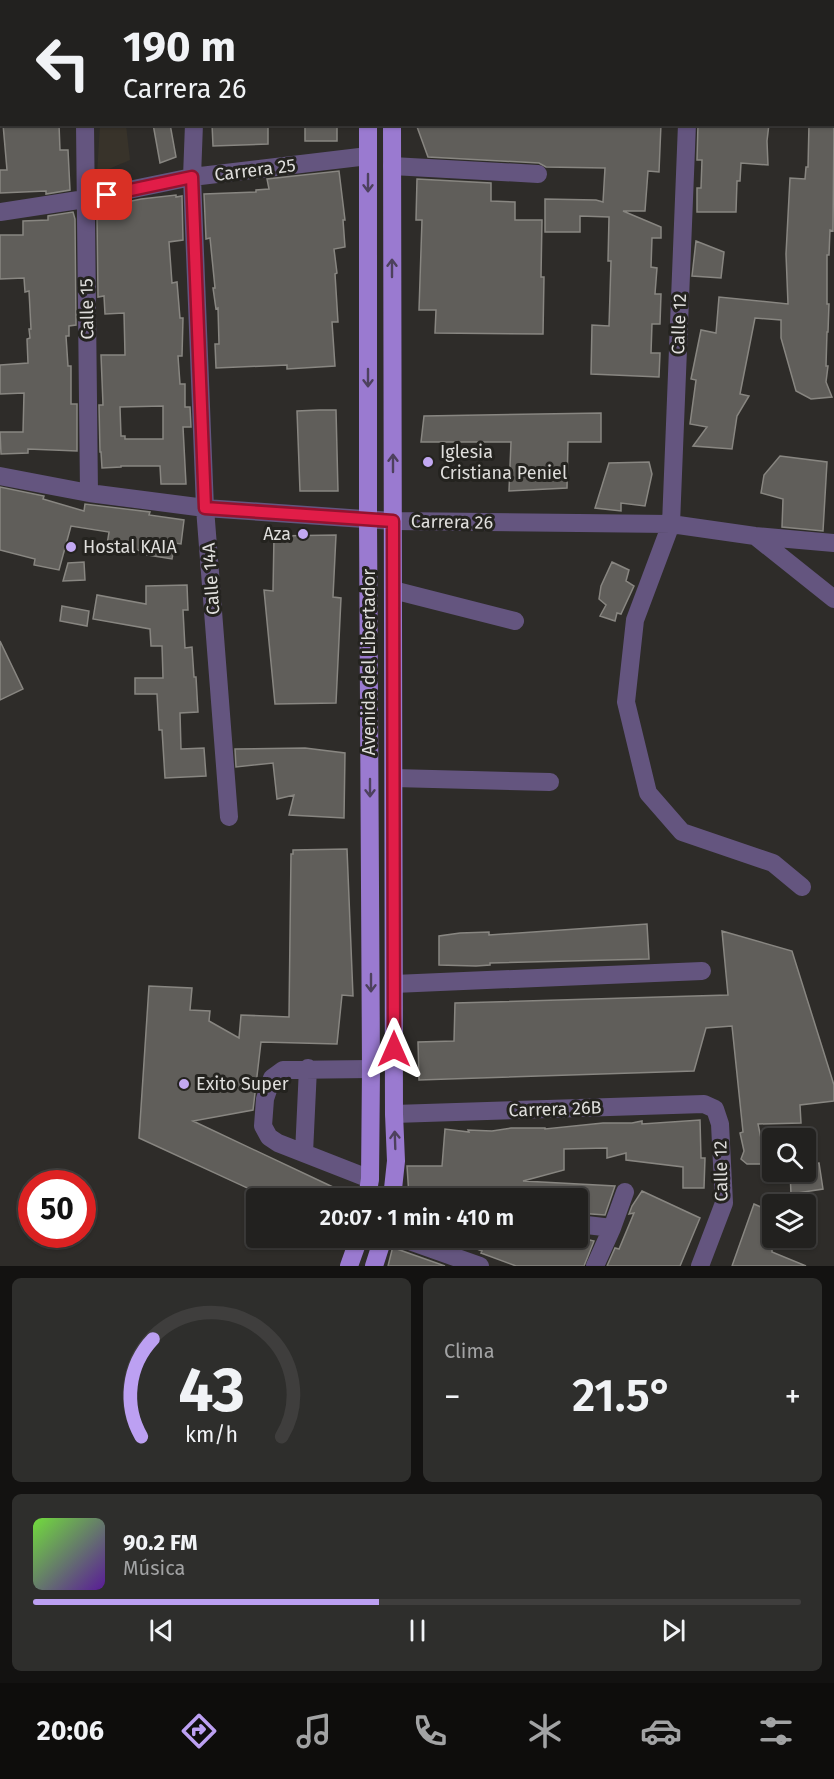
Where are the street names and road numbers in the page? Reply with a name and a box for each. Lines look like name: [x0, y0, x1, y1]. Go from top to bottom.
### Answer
street label: Carrera 25: [213, 154, 297, 186]
street label: Calle 15: [75, 278, 99, 340]
street label: Calle 12: [667, 293, 691, 355]
street label: Carrera 26: [411, 510, 493, 534]
street label: Calle 14A: [197, 542, 224, 616]
street label: Avenida del Libertador: [358, 569, 380, 755]
street label: Carrera 26B: [508, 1096, 602, 1122]
street label: Calle 12: [709, 1140, 733, 1202]

